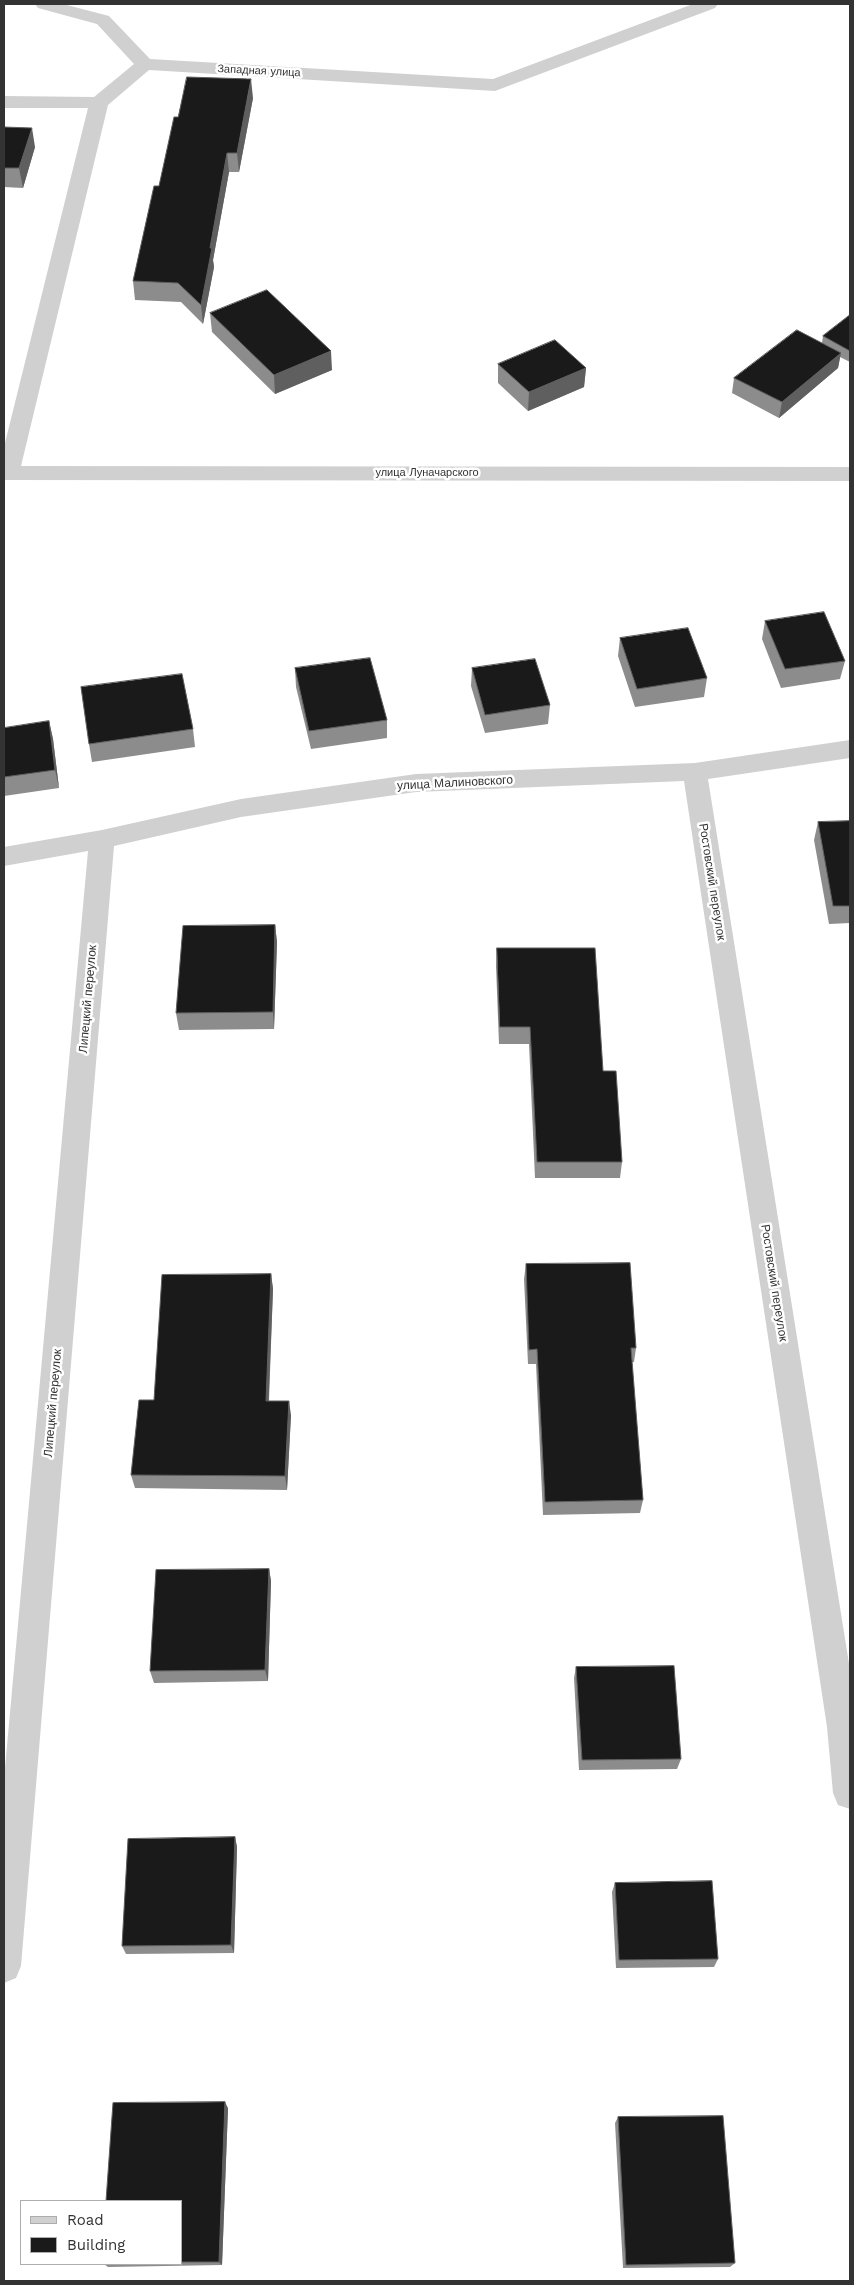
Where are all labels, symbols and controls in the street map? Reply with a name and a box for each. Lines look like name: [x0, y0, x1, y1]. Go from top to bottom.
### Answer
street label: Западная улица: [217, 62, 301, 80]
street label: улица Луначарского: [375, 466, 479, 480]
street label: улица Малиновского: [397, 773, 513, 793]
street label: Ростовский переулок: [696, 822, 728, 942]
street label: Липецкий переулок: [76, 944, 100, 1054]
street label: Ростовский переулок: [758, 1223, 790, 1343]
street label: Липецкий переулок: [41, 1348, 65, 1458]
legend: [20, 2200, 182, 2265]
text: Road: [67, 2211, 104, 2229]
text: Building: [67, 2236, 125, 2254]

